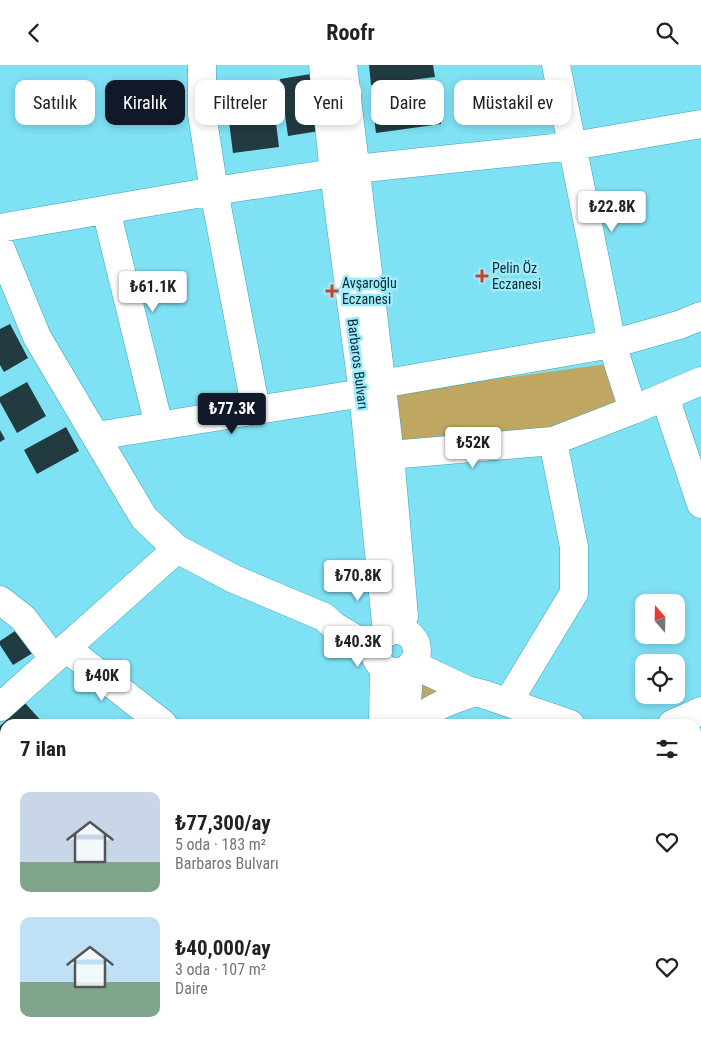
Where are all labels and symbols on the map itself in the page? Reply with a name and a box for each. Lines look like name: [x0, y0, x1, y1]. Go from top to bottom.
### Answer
pin: ₺22.8K: [571, 191, 653, 233]
place label: Pelin Öz Eczanesi: [492, 260, 541, 292]
marker: Pelin Öz Eczanesi: [476, 270, 488, 282]
pin: ₺61.1K: [112, 271, 194, 313]
place label: Avşaroğlu Eczanesi: [342, 275, 397, 307]
marker: Avşaroğlu Eczanesi: [326, 285, 338, 297]
street label: Barbaros Bulvarı: [345, 318, 371, 410]
pin: ₺77.3K: [191, 393, 273, 435]
pin: ₺52K: [443, 427, 503, 469]
pin: ₺70.8K: [317, 559, 399, 602]
north arrow: [635, 594, 685, 644]
pin: ₺40.3K: [317, 625, 399, 668]
pin: ₺40K: [72, 659, 132, 702]

